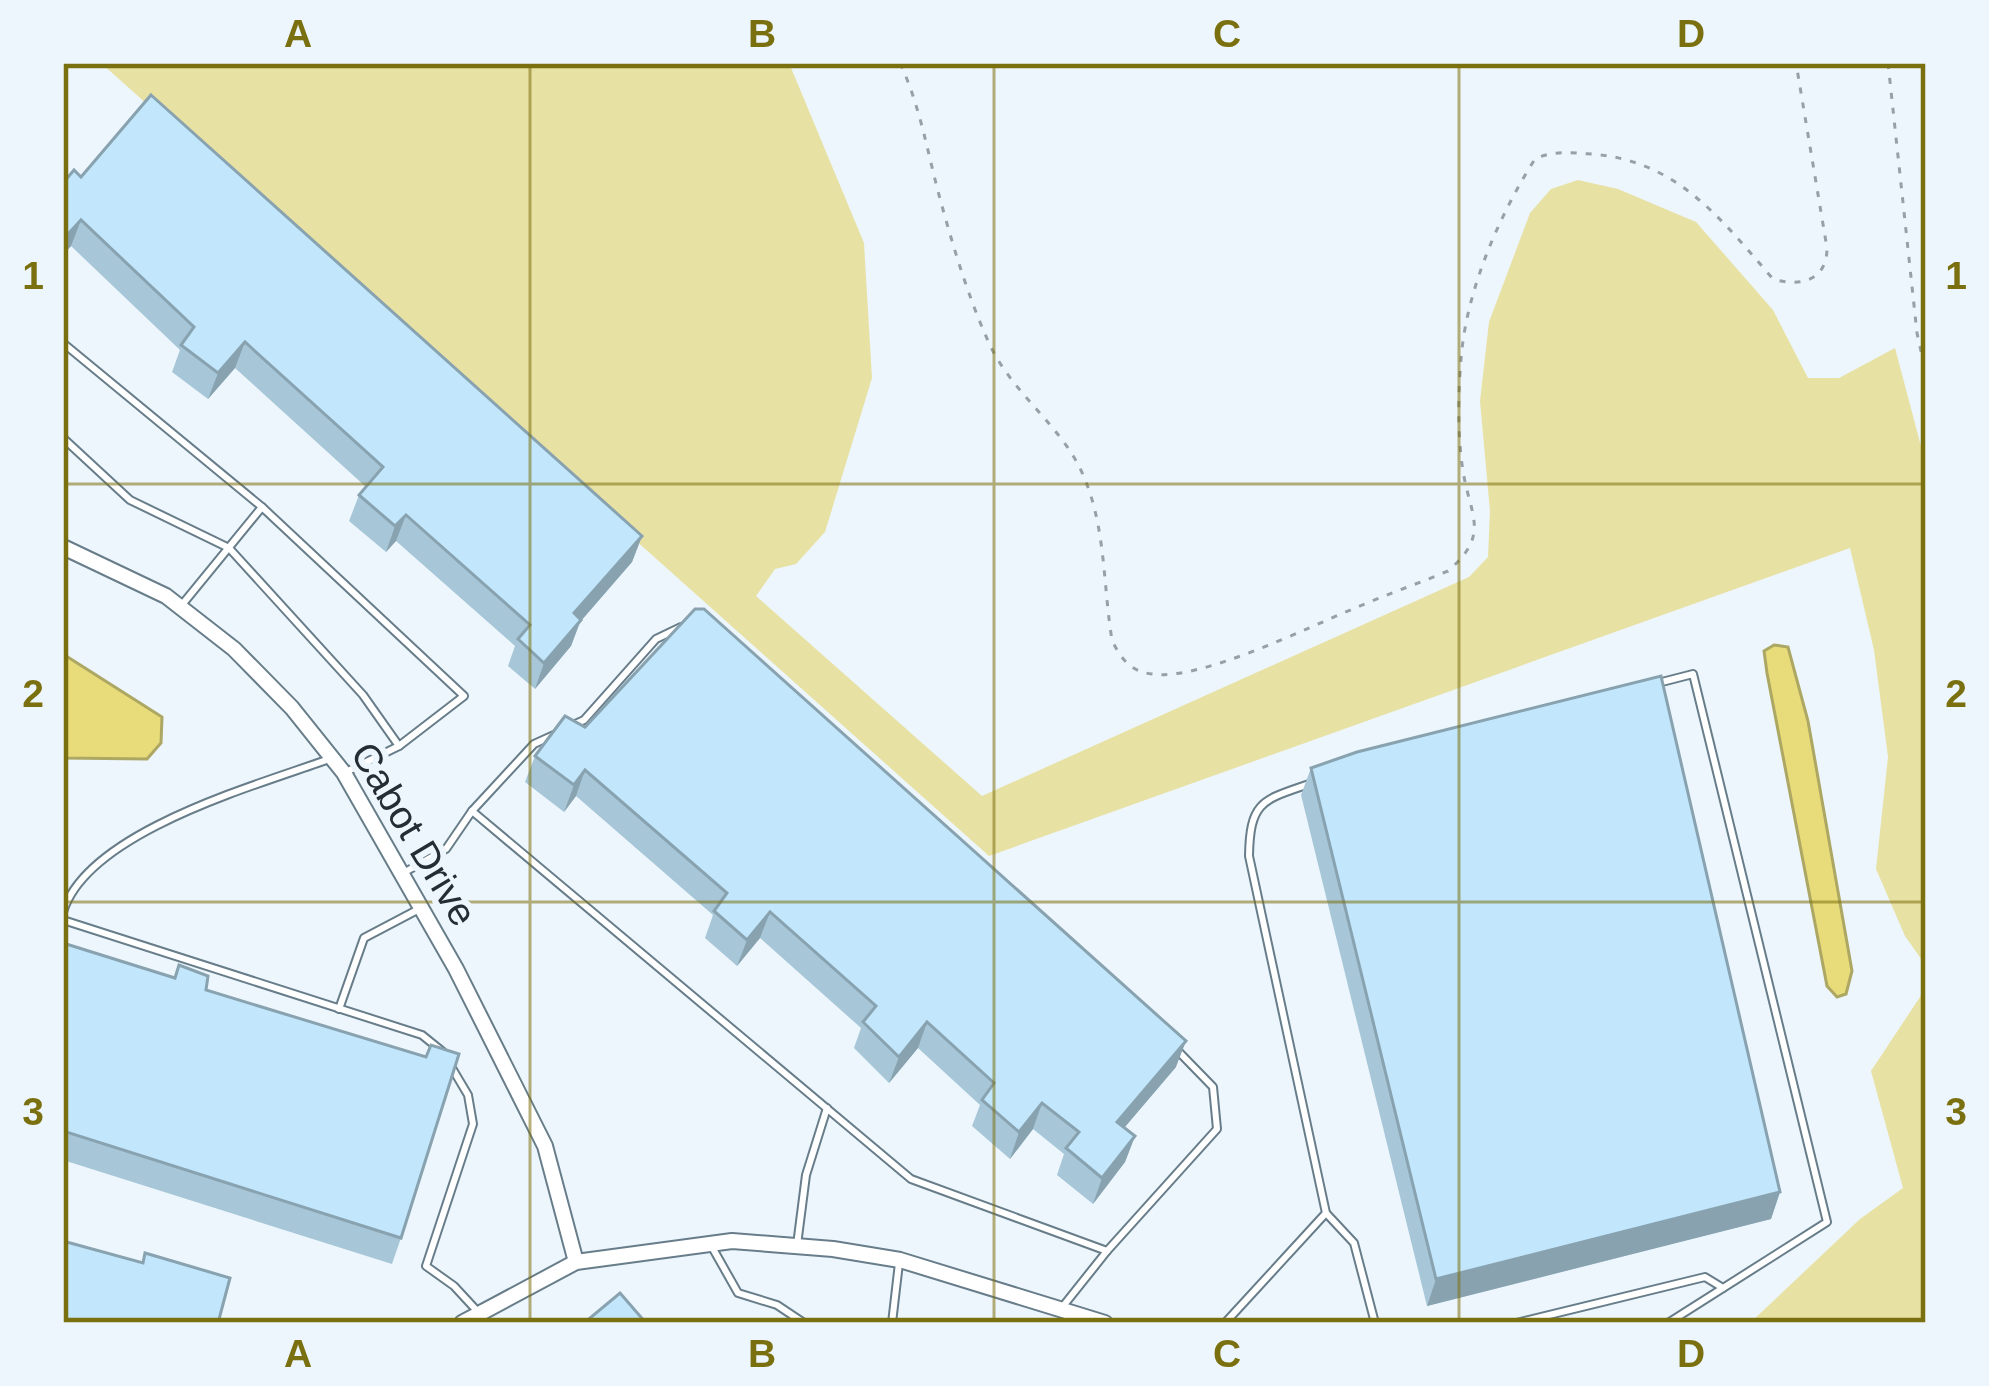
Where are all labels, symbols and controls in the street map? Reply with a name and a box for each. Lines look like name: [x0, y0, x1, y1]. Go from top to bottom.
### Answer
text: A: [284, 12, 312, 55]
text: B: [748, 12, 776, 55]
text: C: [1213, 12, 1241, 55]
text: D: [1677, 12, 1705, 55]
text: 1: [22, 254, 44, 297]
text: 1: [1945, 254, 1967, 297]
text: 2: [22, 672, 44, 715]
text: 2: [1945, 672, 1967, 715]
street label: Cabot Drive: [343, 735, 485, 933]
text: 3: [22, 1090, 44, 1133]
text: 3: [1945, 1090, 1967, 1133]
text: A: [284, 1332, 312, 1375]
text: B: [748, 1332, 776, 1375]
text: C: [1213, 1332, 1241, 1375]
text: D: [1677, 1332, 1705, 1375]

